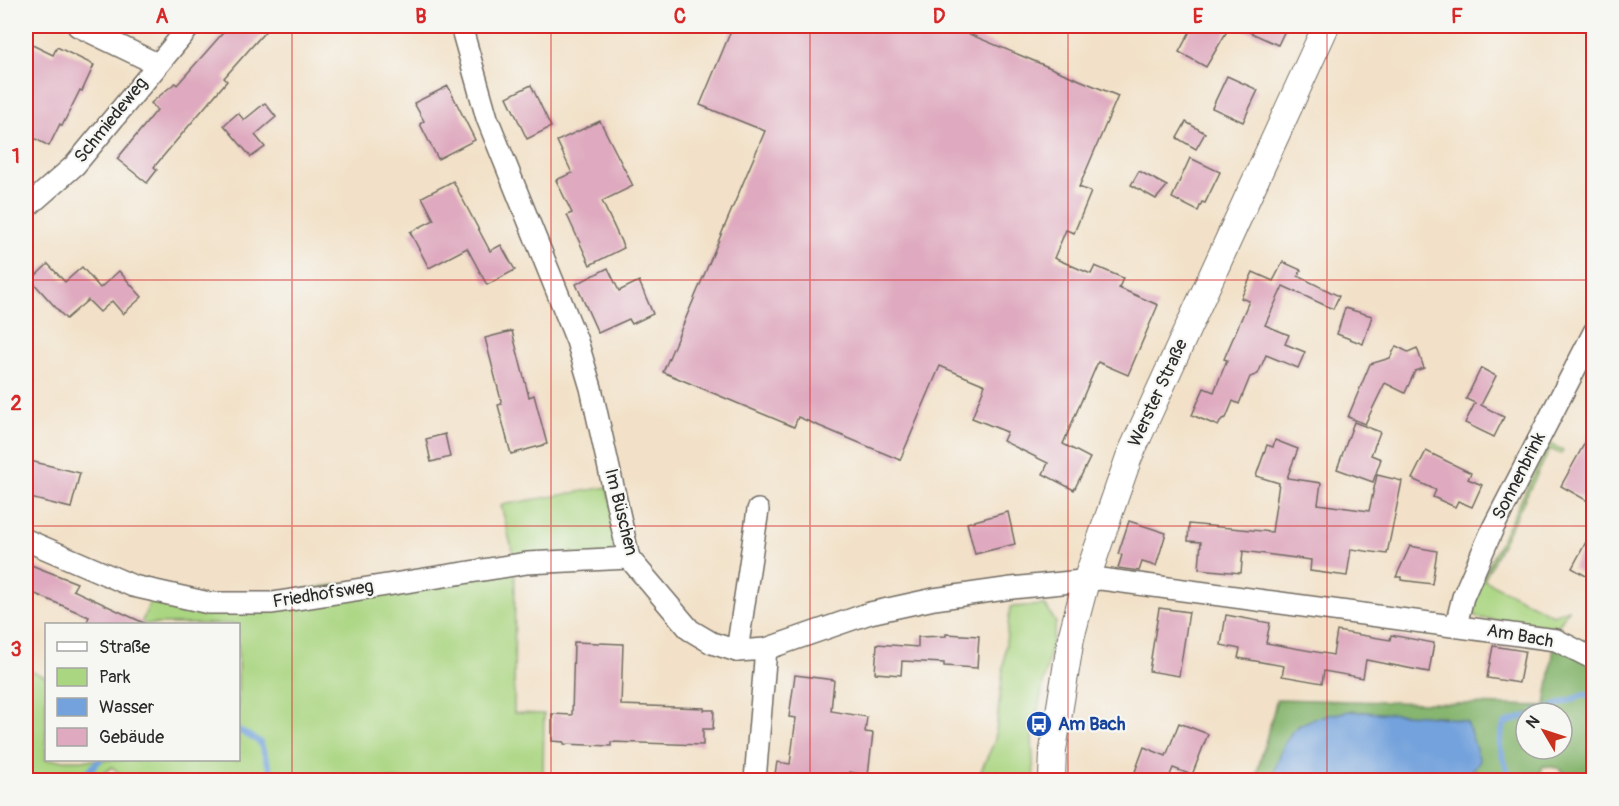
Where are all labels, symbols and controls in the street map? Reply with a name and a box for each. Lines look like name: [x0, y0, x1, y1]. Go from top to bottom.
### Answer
text: A: [156, 4, 169, 29]
text: B: [415, 4, 427, 29]
text: C: [674, 4, 686, 29]
text: D: [933, 4, 946, 29]
text: E: [1193, 4, 1204, 29]
text: F: [1451, 4, 1463, 29]
street label: Schmiedeweg: [69, 72, 153, 168]
text: 1: [12, 144, 20, 169]
street label: Werster Straße: [1123, 335, 1193, 451]
text: 2: [10, 391, 22, 416]
street label: Sonnenbrink: [1487, 428, 1551, 524]
street label: Im Büschen: [599, 466, 643, 558]
street label: Friedhofsweg: [271, 575, 375, 613]
street label: Am Bach: [1485, 619, 1555, 653]
legend: [45, 623, 240, 761]
text: Straße: [99, 636, 150, 659]
text: 3: [10, 637, 22, 662]
text: Park: [99, 666, 131, 689]
text: Wasser: [99, 696, 155, 719]
north arrow: [1514, 701, 1574, 761]
bus stop icon: Am Bach: [1024, 709, 1054, 739]
text: N: [1522, 712, 1544, 733]
place label: Am Bach: [1058, 713, 1126, 736]
text: Gebäude: [99, 726, 164, 749]

